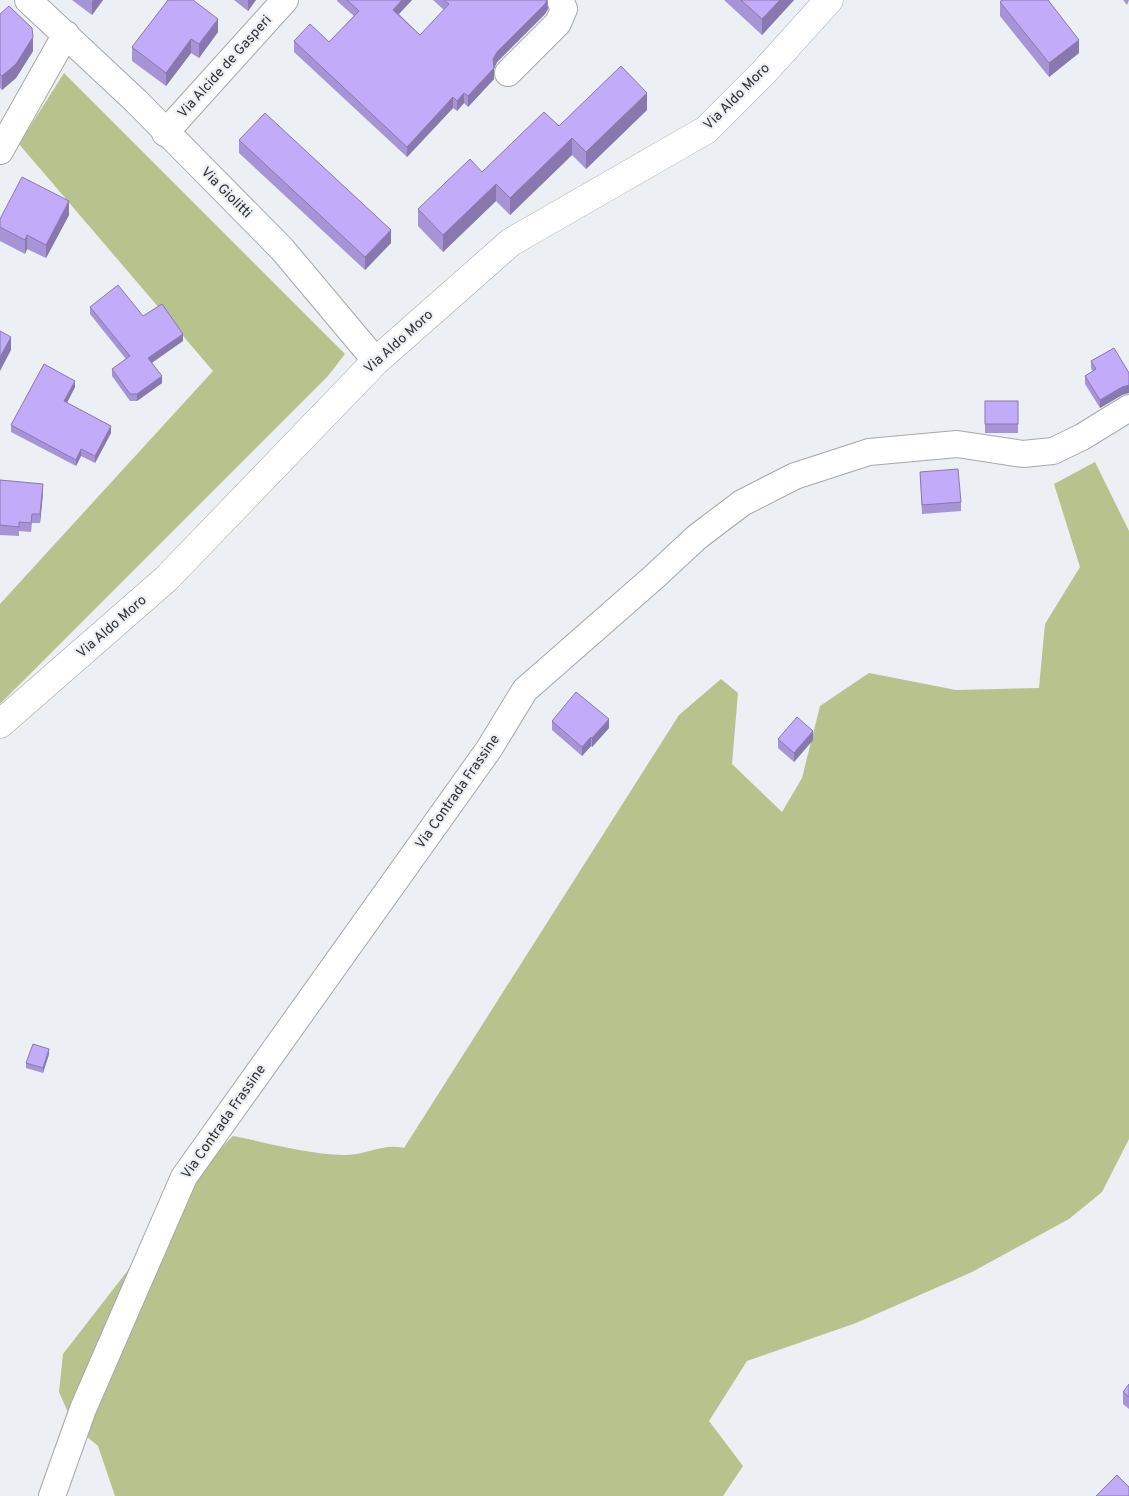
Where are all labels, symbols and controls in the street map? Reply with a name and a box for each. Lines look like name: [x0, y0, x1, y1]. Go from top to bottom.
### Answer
street label: Via Alcide de Gasperi: [174, 12, 276, 122]
street label: Via Aldo Moro: [700, 60, 774, 134]
street label: Via Giolitti: [197, 164, 255, 222]
street label: Via Aldo Moro: [361, 306, 437, 377]
street label: Via Aldo Moro: [74, 592, 150, 662]
street label: Via Contrada Frassine: [412, 732, 504, 852]
street label: Via Contrada Frassine: [178, 1062, 270, 1182]

